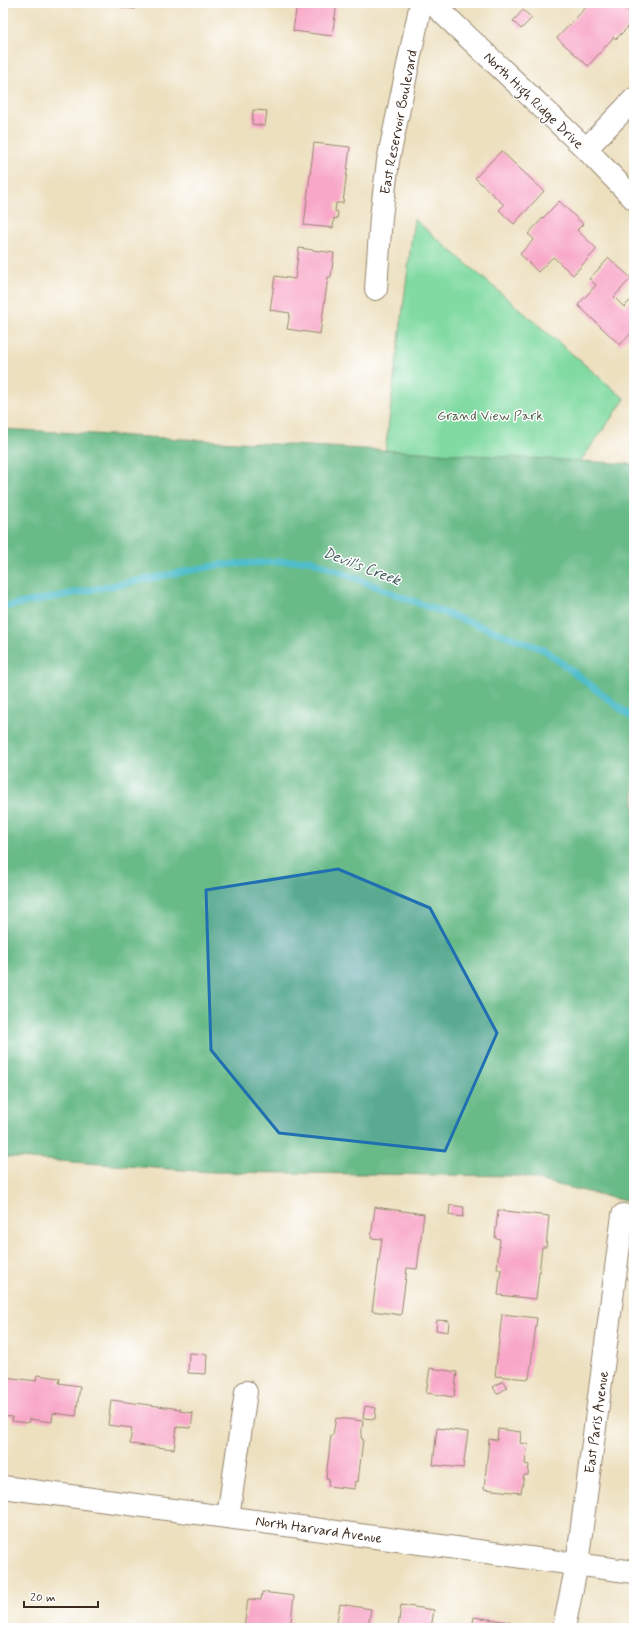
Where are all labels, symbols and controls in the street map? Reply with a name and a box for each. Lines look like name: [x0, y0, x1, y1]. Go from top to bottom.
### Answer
street label: North High Ridge Drive: [478, 48, 587, 155]
street label: East Reservoir Boulevard: [376, 49, 422, 196]
park label: Grand View Park: [437, 407, 543, 425]
water label: Devil's Creek: [320, 543, 404, 591]
street label: East Paris Avenue: [581, 1369, 613, 1475]
street label: North Harvard Avenue: [254, 1512, 384, 1548]
scale bar: [24, 1583, 98, 1609]
text: 20 m: [30, 1590, 56, 1606]

